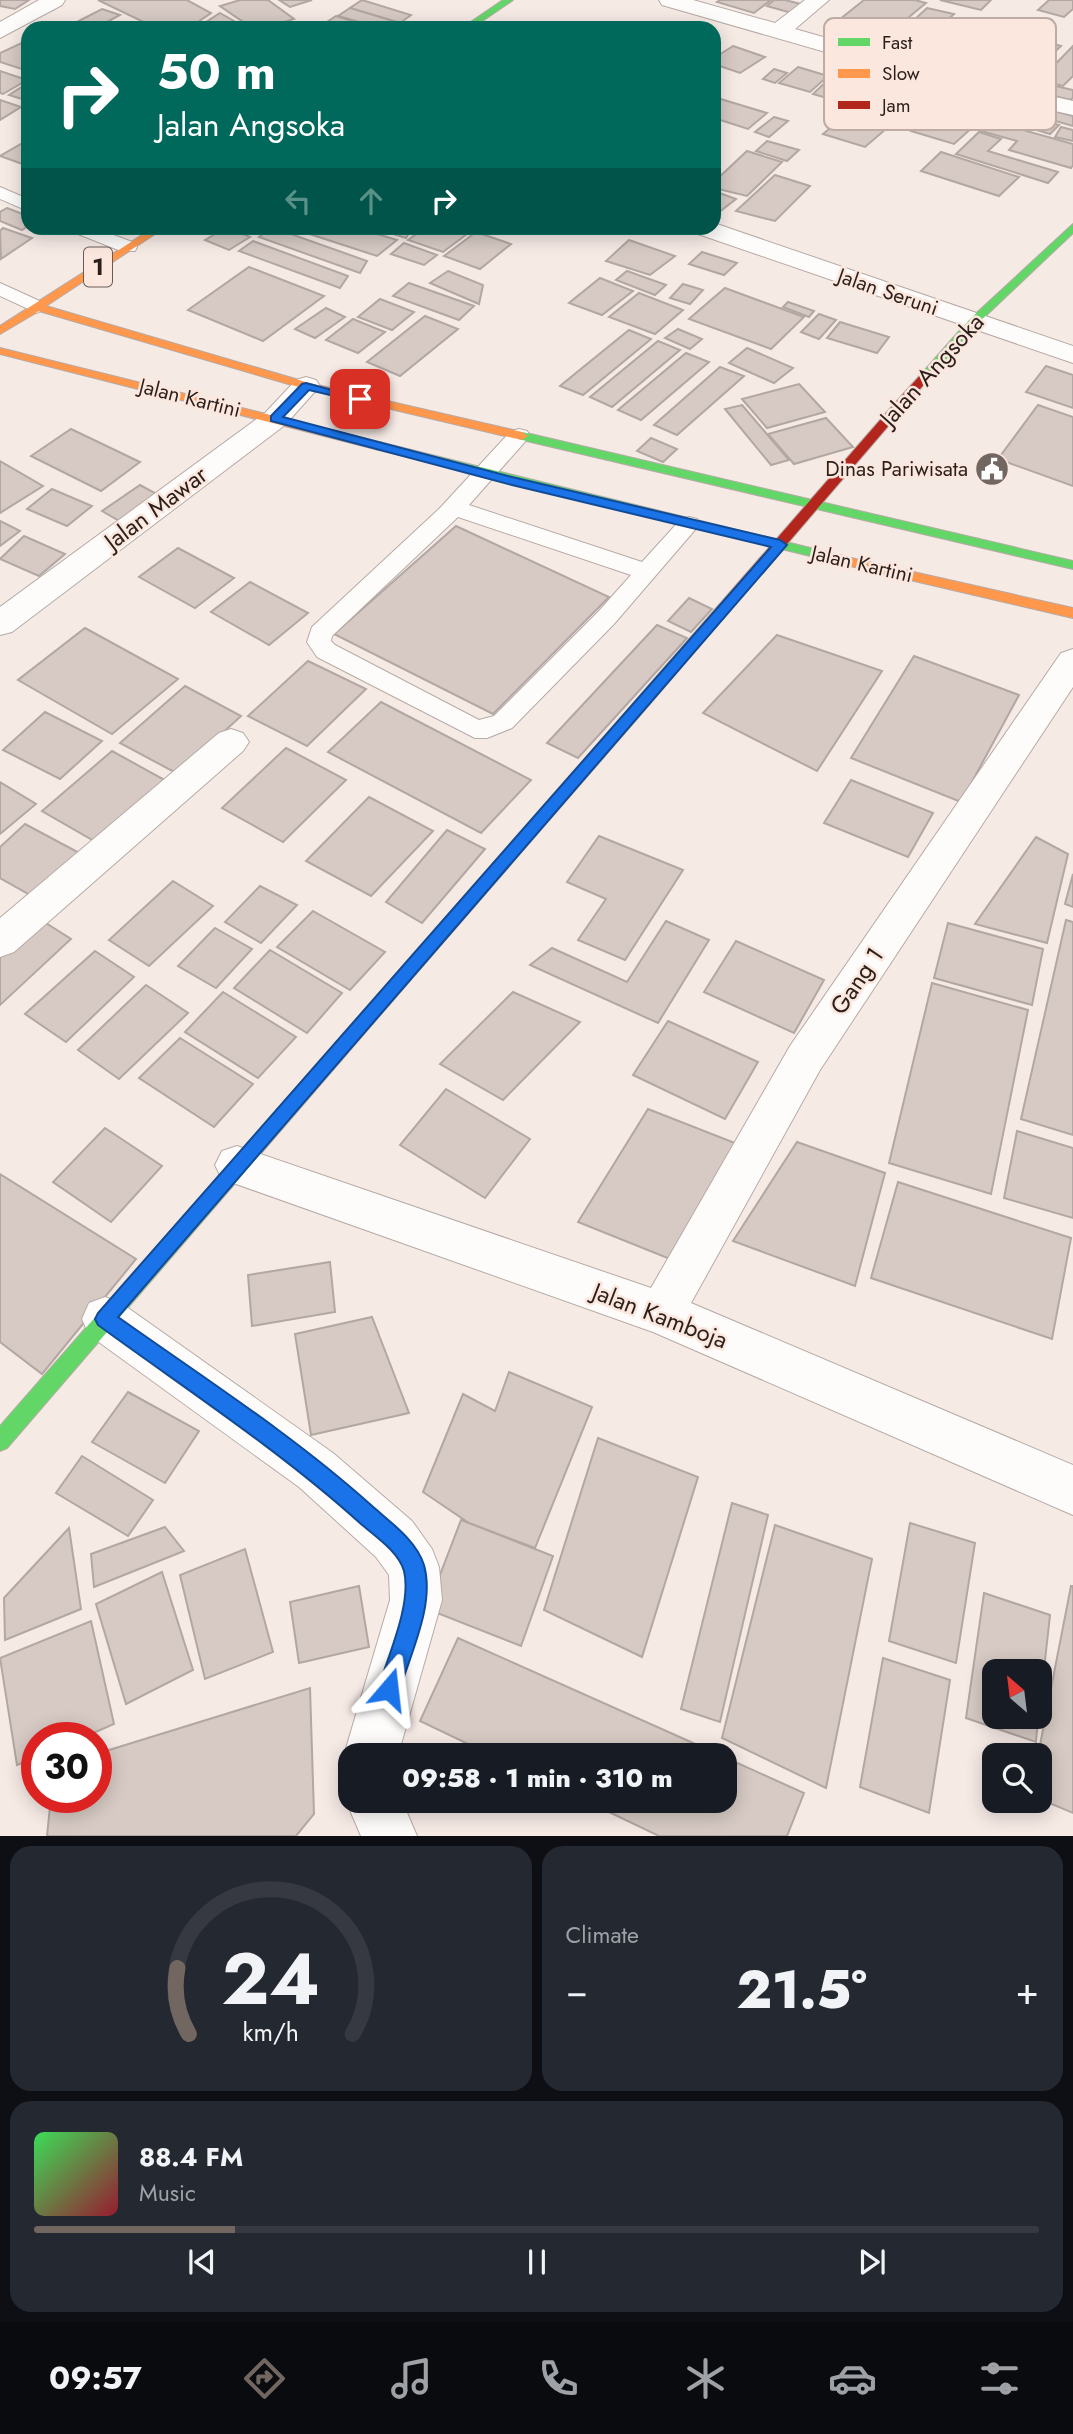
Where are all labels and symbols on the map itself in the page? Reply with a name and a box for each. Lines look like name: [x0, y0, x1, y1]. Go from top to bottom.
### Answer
legend: [824, 18, 1056, 130]
text: Fast: [882, 29, 913, 56]
text: Slow: [882, 60, 920, 87]
text: Jam: [879, 92, 911, 119]
road number: 1: [84, 248, 112, 286]
street label: Jalan Seruni: [831, 260, 942, 323]
street label: Jalan Angsoka: [869, 306, 992, 436]
pin: [330, 369, 390, 429]
street label: Jalan Kartini: [133, 370, 244, 425]
public building icon: Dinas Pariwisata: [973, 450, 1011, 488]
place label: Dinas Pariwisata: [825, 454, 968, 484]
street label: Jalan Mawar: [94, 457, 215, 560]
street label: Jalan Kartini: [805, 537, 916, 590]
street label: Gang 1: [821, 940, 892, 1021]
street label: Jalan Kamboja: [585, 1273, 733, 1357]
position arrow: [352, 1652, 426, 1726]
north arrow: [982, 1659, 1052, 1729]
speed limit sign: 30: [21, 1722, 112, 1813]

